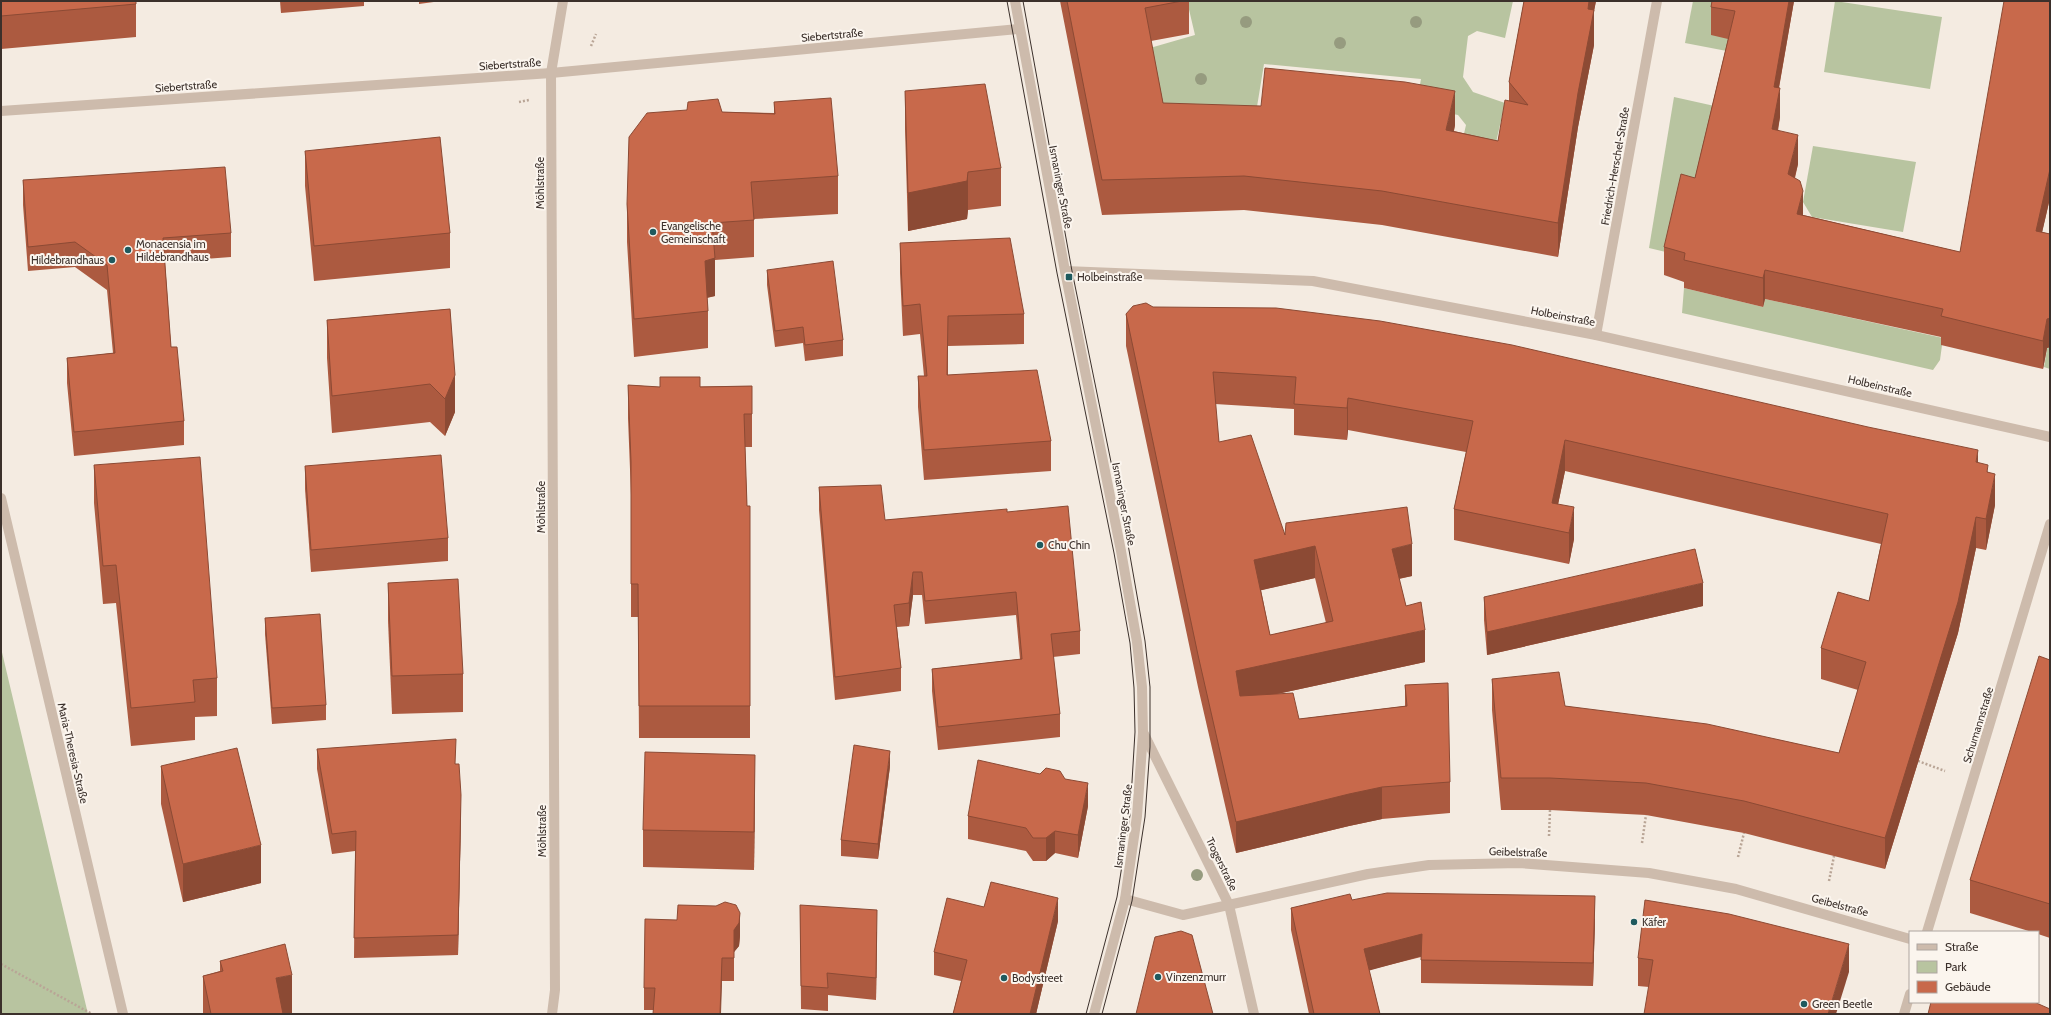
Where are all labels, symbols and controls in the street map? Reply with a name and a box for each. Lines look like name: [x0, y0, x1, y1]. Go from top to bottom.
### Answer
street label: Siebertstraße: [800, 25, 864, 45]
street label: Siebertstraße: [479, 55, 542, 73]
street label: Siebertstraße: [155, 77, 218, 95]
street label: Friedrich-Herschel-Straße: [1598, 105, 1632, 226]
street label: Ismaninger Straße: [1046, 144, 1076, 230]
street label: Möhlstraße: [533, 156, 547, 209]
place label: Evangelische Gemeinschaft: [661, 219, 726, 246]
marker: Evangelische Gemeinschaft: [648, 227, 658, 237]
place label: Monacensia im Hildebrandhaus: [136, 237, 209, 264]
marker: Monacensia im Hildebrandhaus: [123, 245, 133, 255]
place label: Hildebrandhaus: [31, 253, 104, 267]
marker: Hildebrandhaus: [107, 255, 117, 265]
place label: Holbeinstraße: [1077, 270, 1143, 284]
marker: Holbeinstraße: [1064, 272, 1074, 282]
street label: Holbeinstraße: [1530, 303, 1597, 329]
street label: Holbeinstraße: [1847, 372, 1914, 400]
street label: Ismaninger Straße: [1109, 461, 1139, 547]
street label: Möhlstraße: [534, 480, 548, 533]
place label: Chu Chin: [1048, 538, 1090, 552]
marker: Chu Chin: [1035, 540, 1045, 550]
street label: Schumannstraße: [1960, 685, 1996, 765]
street label: Maria-Theresia-Straße: [55, 701, 91, 805]
street label: Ismaninger Straße: [1111, 783, 1135, 869]
street label: Möhlstraße: [535, 804, 549, 857]
street label: Trogerstraße: [1203, 835, 1241, 893]
street label: Geibelstraße: [1489, 844, 1548, 860]
street label: Geibelstraße: [1810, 891, 1870, 919]
place label: Käfer: [1642, 915, 1667, 929]
marker: Käfer: [1629, 917, 1639, 927]
legend: [1909, 931, 2039, 1003]
text: Straße: [1945, 939, 1978, 954]
text: Park: [1945, 959, 1967, 974]
place label: Vinzenzmurr: [1166, 970, 1227, 984]
place label: Bodystreet: [1012, 971, 1063, 985]
marker: Vinzenzmurr: [1153, 972, 1163, 982]
marker: Bodystreet: [999, 973, 1009, 983]
text: Gebäude: [1945, 979, 1991, 994]
place label: Green Beetle: [1812, 997, 1873, 1011]
marker: Green Beetle: [1799, 999, 1809, 1009]

